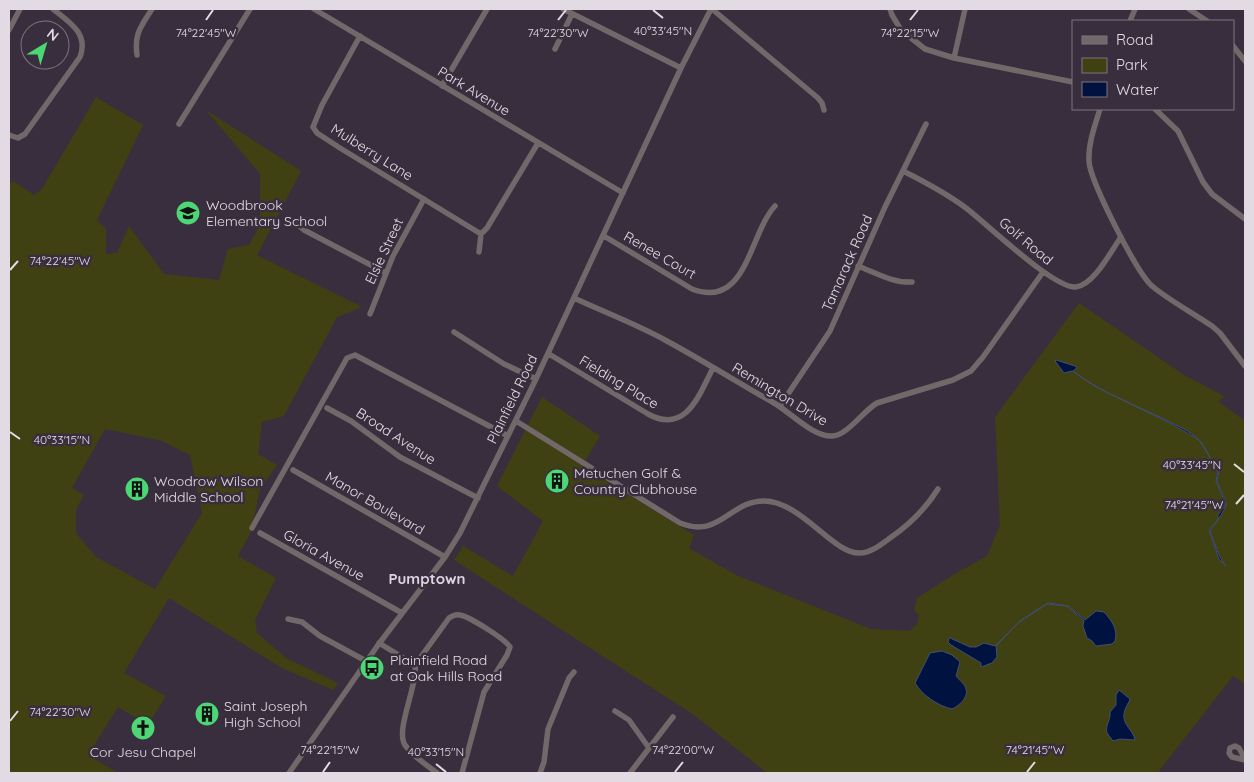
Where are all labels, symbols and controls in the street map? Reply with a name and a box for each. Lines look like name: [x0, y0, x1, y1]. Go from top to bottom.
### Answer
north arrow: [20, 20, 70, 70]
legend: [1072, 20, 1234, 110]
text: 40°33'45"N: [634, 23, 692, 38]
text: N: [43, 24, 63, 45]
text: 74°22'45"W: [176, 25, 237, 40]
text: 74°22'30"W: [527, 25, 589, 40]
text: 74°22'15"W: [881, 25, 940, 40]
text: Road: [1116, 30, 1153, 49]
text: Park: [1116, 55, 1148, 74]
street label: Park Avenue: [435, 62, 514, 120]
text: Water: [1116, 80, 1159, 99]
street label: Mulberry Lane: [328, 120, 417, 184]
place label: Woodbrook Elementary School: [206, 196, 327, 230]
school or university icon: Woodbrook Elementary School: [175, 200, 201, 226]
street label: Tamarack Road: [818, 212, 876, 314]
street label: Golf Road: [995, 213, 1057, 269]
street label: Elsie Street: [361, 215, 407, 287]
street label: Renee Court: [621, 227, 700, 283]
text: 74°22'45"W: [30, 253, 91, 268]
street label: Plainfield Road: [483, 351, 541, 447]
street label: Fielding Place: [576, 351, 662, 413]
street label: Remington Drive: [729, 358, 831, 430]
street label: Broad Avenue: [353, 404, 439, 468]
text: 40°33'15"N: [34, 432, 90, 447]
text: 40°33'45"N: [1163, 457, 1221, 472]
place label: Metuchen Golf & Country Clubhouse: [574, 464, 697, 498]
street label: Manor Boulevard: [322, 467, 428, 539]
building icon: Metuchen Golf & Country Clubhouse: [544, 468, 570, 494]
place label: Woodrow Wilson Middle School: [154, 472, 263, 506]
building icon: Woodrow Wilson Middle School: [124, 476, 150, 502]
text: 74°21'45"W: [1165, 497, 1224, 512]
street label: Gloria Avenue: [280, 525, 368, 585]
district label: Pumptown: [389, 569, 465, 588]
place label: Plainfield Road at Oak Hills Road: [390, 651, 502, 685]
bus stop icon: Plainfield Road at Oak Hills Road: [359, 655, 385, 681]
place label: Saint Joseph High School: [224, 697, 307, 731]
building icon: Saint Joseph High School: [194, 701, 220, 727]
text: 74°22'30"W: [29, 704, 91, 719]
church icon: Cor Jesu Chapel: [130, 715, 156, 741]
text: 74°22'15"W: [301, 742, 360, 757]
text: 74°22'00"W: [652, 742, 714, 757]
text: 74°21'45"W: [1006, 742, 1065, 757]
place label: Cor Jesu Chapel: [90, 743, 196, 761]
text: 40°33'15"N: [408, 744, 464, 759]

